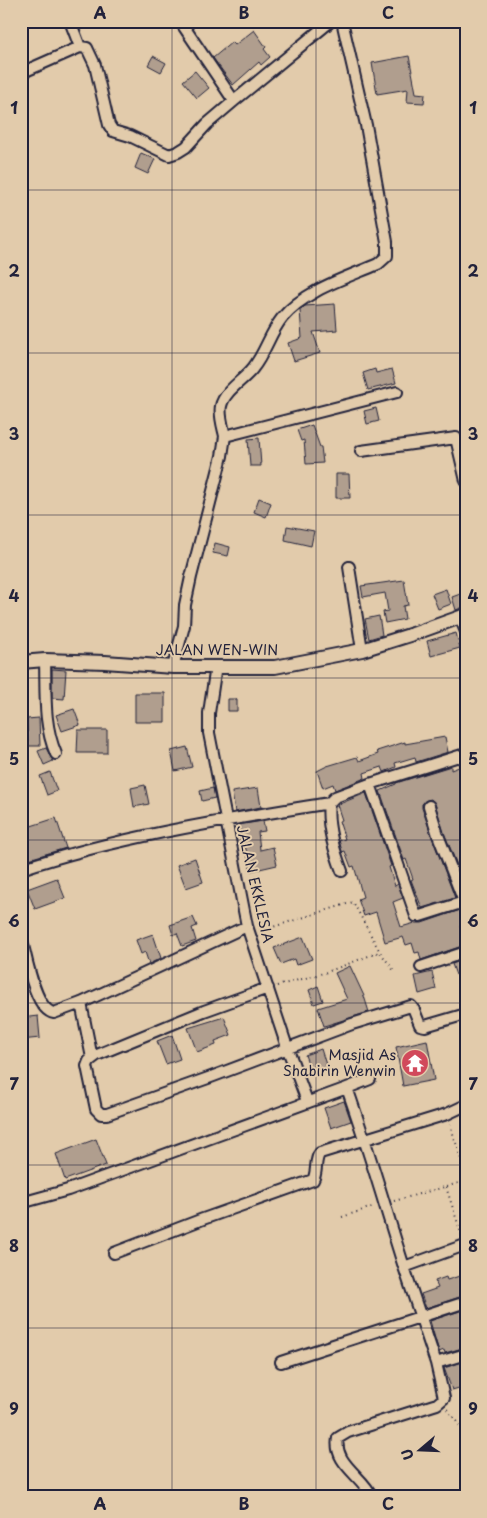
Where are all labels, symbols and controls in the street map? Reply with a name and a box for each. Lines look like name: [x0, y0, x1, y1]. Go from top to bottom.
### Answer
text: A: [94, 0, 107, 24]
text: B: [239, 0, 250, 24]
text: C: [382, 0, 394, 24]
text: 1: [10, 95, 18, 119]
text: 1: [469, 95, 477, 119]
text: 2: [8, 258, 20, 282]
text: 2: [467, 258, 479, 282]
text: 3: [9, 421, 19, 445]
text: 3: [468, 421, 478, 445]
text: 4: [9, 583, 20, 607]
text: 4: [468, 583, 479, 607]
street label: JALAN WEN-WIN: [156, 639, 278, 660]
text: 5: [9, 746, 19, 770]
text: 5: [468, 746, 478, 770]
street label: JALAN EKKLESIA: [232, 823, 279, 945]
text: 6: [8, 908, 20, 932]
text: 6: [467, 908, 479, 932]
place label: Masjid As Shabirin Wenwin: [283, 1044, 396, 1081]
temple icon: Masjid As Shabirin Wenwin: [400, 1048, 430, 1078]
text: 7: [9, 1071, 19, 1095]
text: 7: [468, 1071, 478, 1095]
text: 8: [9, 1233, 19, 1257]
text: 8: [468, 1233, 478, 1257]
text: 9: [9, 1396, 19, 1420]
text: 9: [468, 1396, 478, 1420]
north arrow: [394, 1426, 444, 1476]
text: U: [396, 1446, 419, 1463]
text: A: [94, 1491, 107, 1515]
text: B: [239, 1491, 250, 1515]
text: C: [382, 1491, 394, 1515]

